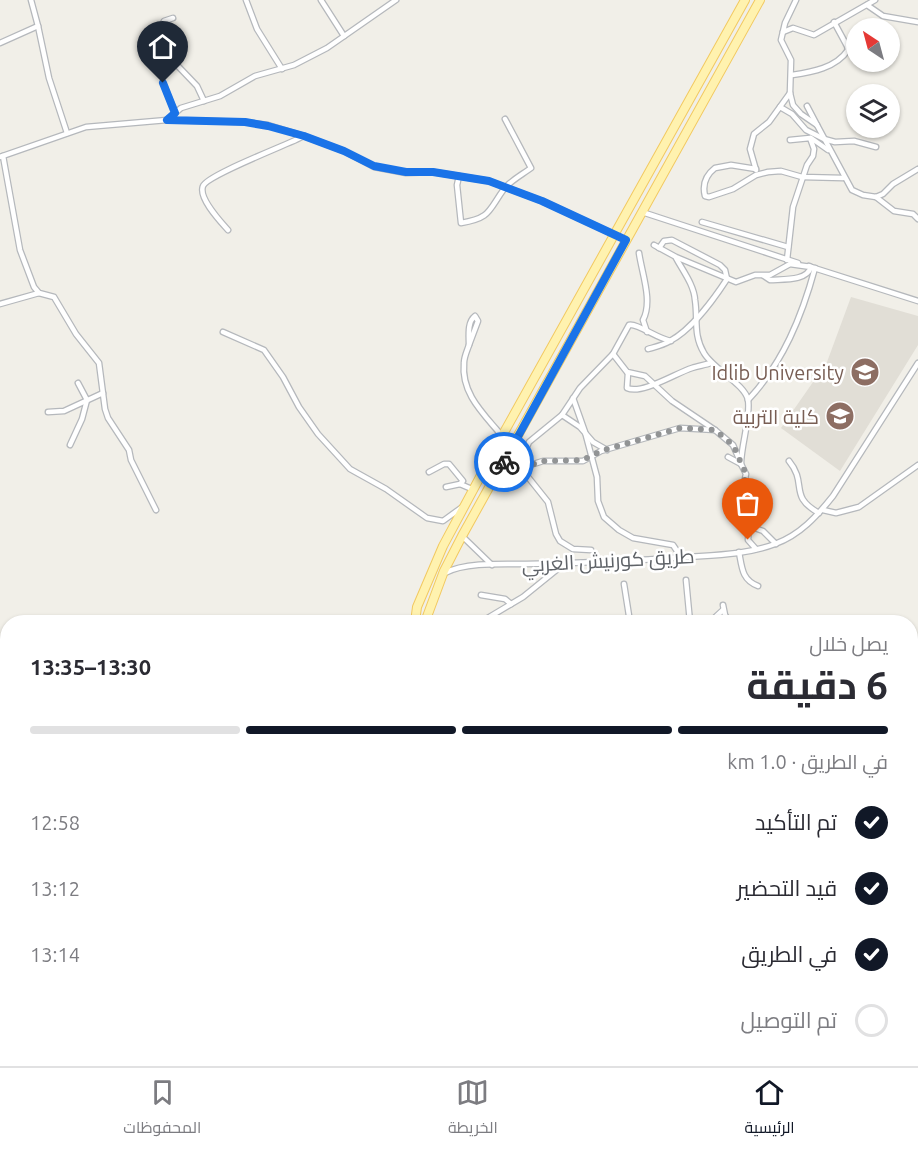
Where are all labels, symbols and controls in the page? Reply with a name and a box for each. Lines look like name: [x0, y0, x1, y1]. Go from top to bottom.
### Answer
north arrow: [846, 18, 900, 72]
map controls: [846, 18, 900, 138]
pin: [137, 21, 188, 83]
icon: home: [146, 30, 179, 63]
button: layers: [846, 84, 900, 138]
school or university icon: Idlib University: [849, 356, 881, 388]
place label: Idlib University: [712, 361, 844, 384]
school or university icon: كلية التربية: [824, 400, 856, 432]
place label: كلية التربية: [733, 405, 819, 429]
courier: [474, 432, 534, 492]
icon: bike: [488, 446, 521, 479]
pin: [722, 478, 773, 540]
icon: bag: [731, 487, 764, 520]
street label: طريق كورنيش الغربي: [521, 544, 695, 581]
text: يصل خلال: [809, 632, 888, 655]
text: 13:30–13:35: [30, 654, 151, 679]
text: 6 دقيقة: [747, 663, 888, 706]
text: في الطريق · 1.0 km: [727, 750, 888, 773]
icon: check: [855, 806, 888, 839]
text: تم التأكيد: [755, 809, 837, 834]
text: 12:58: [30, 811, 80, 834]
icon: check: [855, 872, 888, 905]
text: قيد التحضير: [737, 875, 837, 900]
text: 13:12: [30, 877, 80, 900]
icon: check: [855, 938, 888, 971]
text: في الطريق: [741, 941, 837, 966]
text: 13:14: [30, 943, 80, 966]
text: تم التوصيل: [741, 1007, 837, 1032]
tab: المحفوظات: [123, 1076, 201, 1142]
tab: الخريطة: [448, 1076, 498, 1142]
tab: الرئيسية: [744, 1076, 795, 1142]

